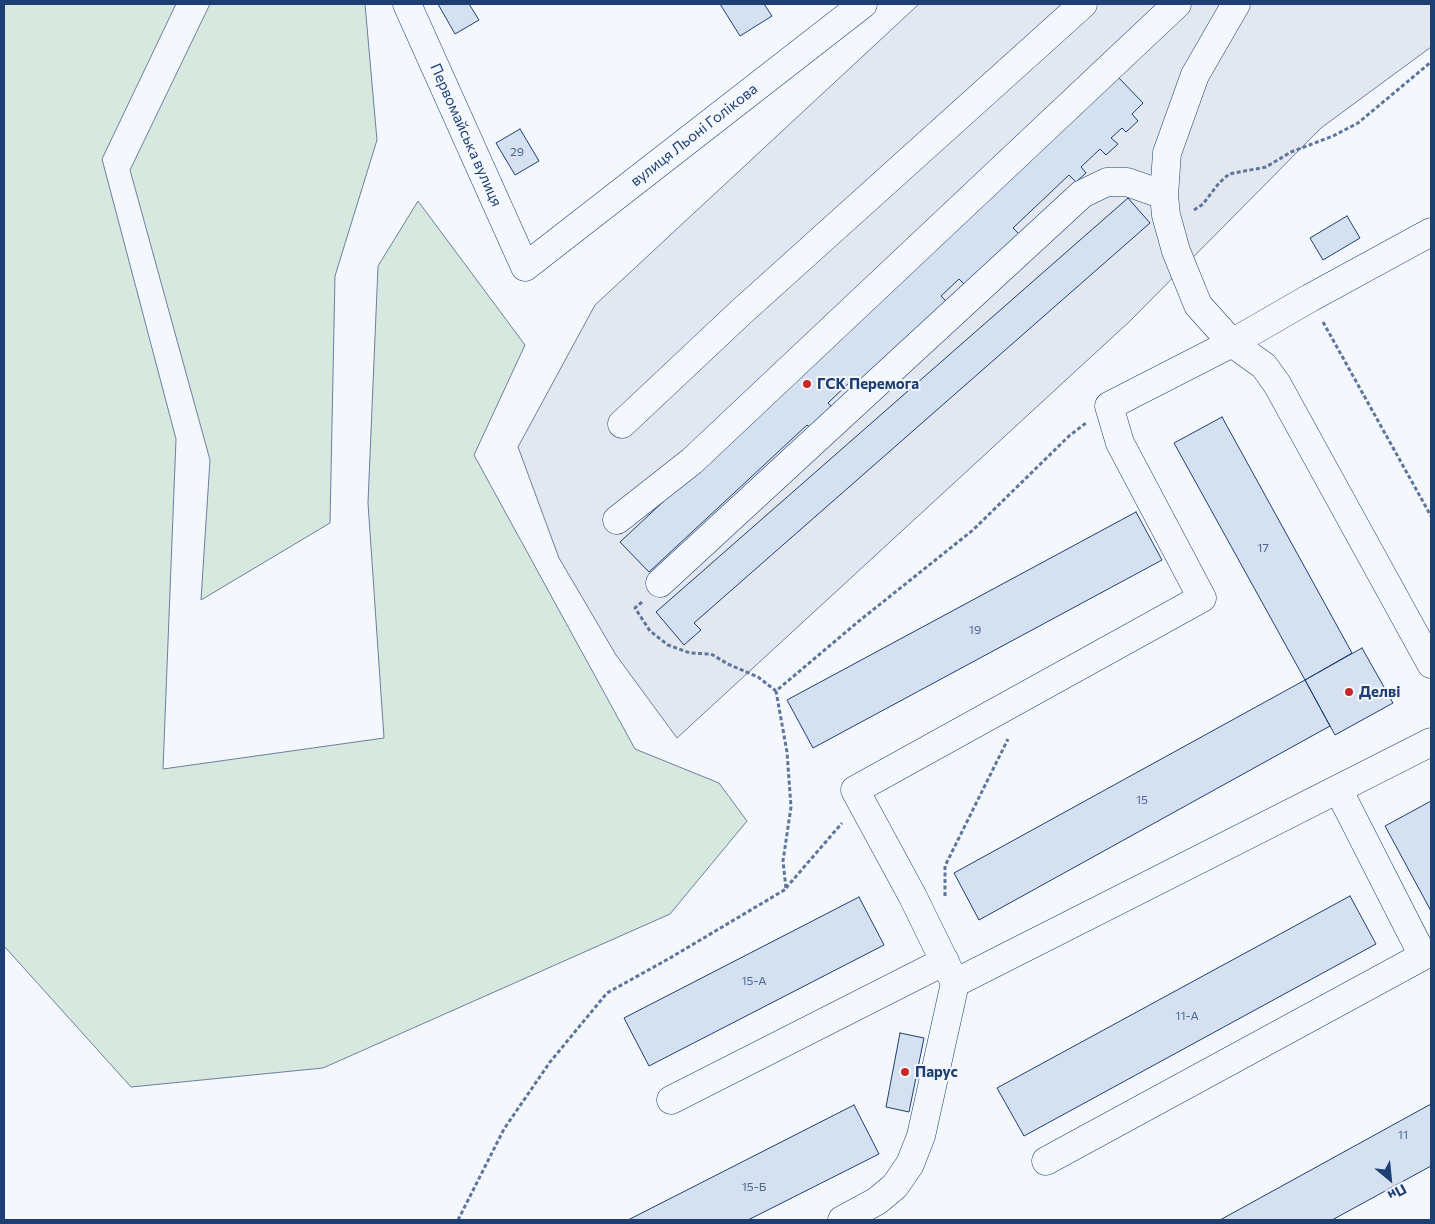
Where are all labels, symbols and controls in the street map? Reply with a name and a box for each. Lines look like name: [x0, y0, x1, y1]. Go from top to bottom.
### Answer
street label: Первомайська вулиця: [426, 61, 506, 209]
street label: вулиця Льоні Голікова: [627, 80, 761, 190]
house number: 29: [510, 145, 524, 159]
place label: ГСК Перемога: [817, 375, 919, 393]
marker: ГСК Перемога: [801, 378, 813, 390]
house number: 17: [1257, 541, 1269, 555]
house number: 19: [969, 623, 981, 637]
place label: Делві: [1359, 683, 1400, 701]
marker: Делві: [1343, 686, 1355, 698]
house number: 15: [1136, 793, 1148, 807]
house number: 15-А: [741, 974, 767, 988]
house number: 11-А: [1175, 1009, 1199, 1023]
place label: Парус: [915, 1063, 958, 1081]
marker: Парус: [899, 1066, 911, 1078]
house number: 11: [1398, 1128, 1408, 1142]
north arrow: [1365, 1154, 1415, 1204]
house number: 15-Б: [742, 1180, 766, 1194]
text: Пн: [1385, 1181, 1409, 1205]

